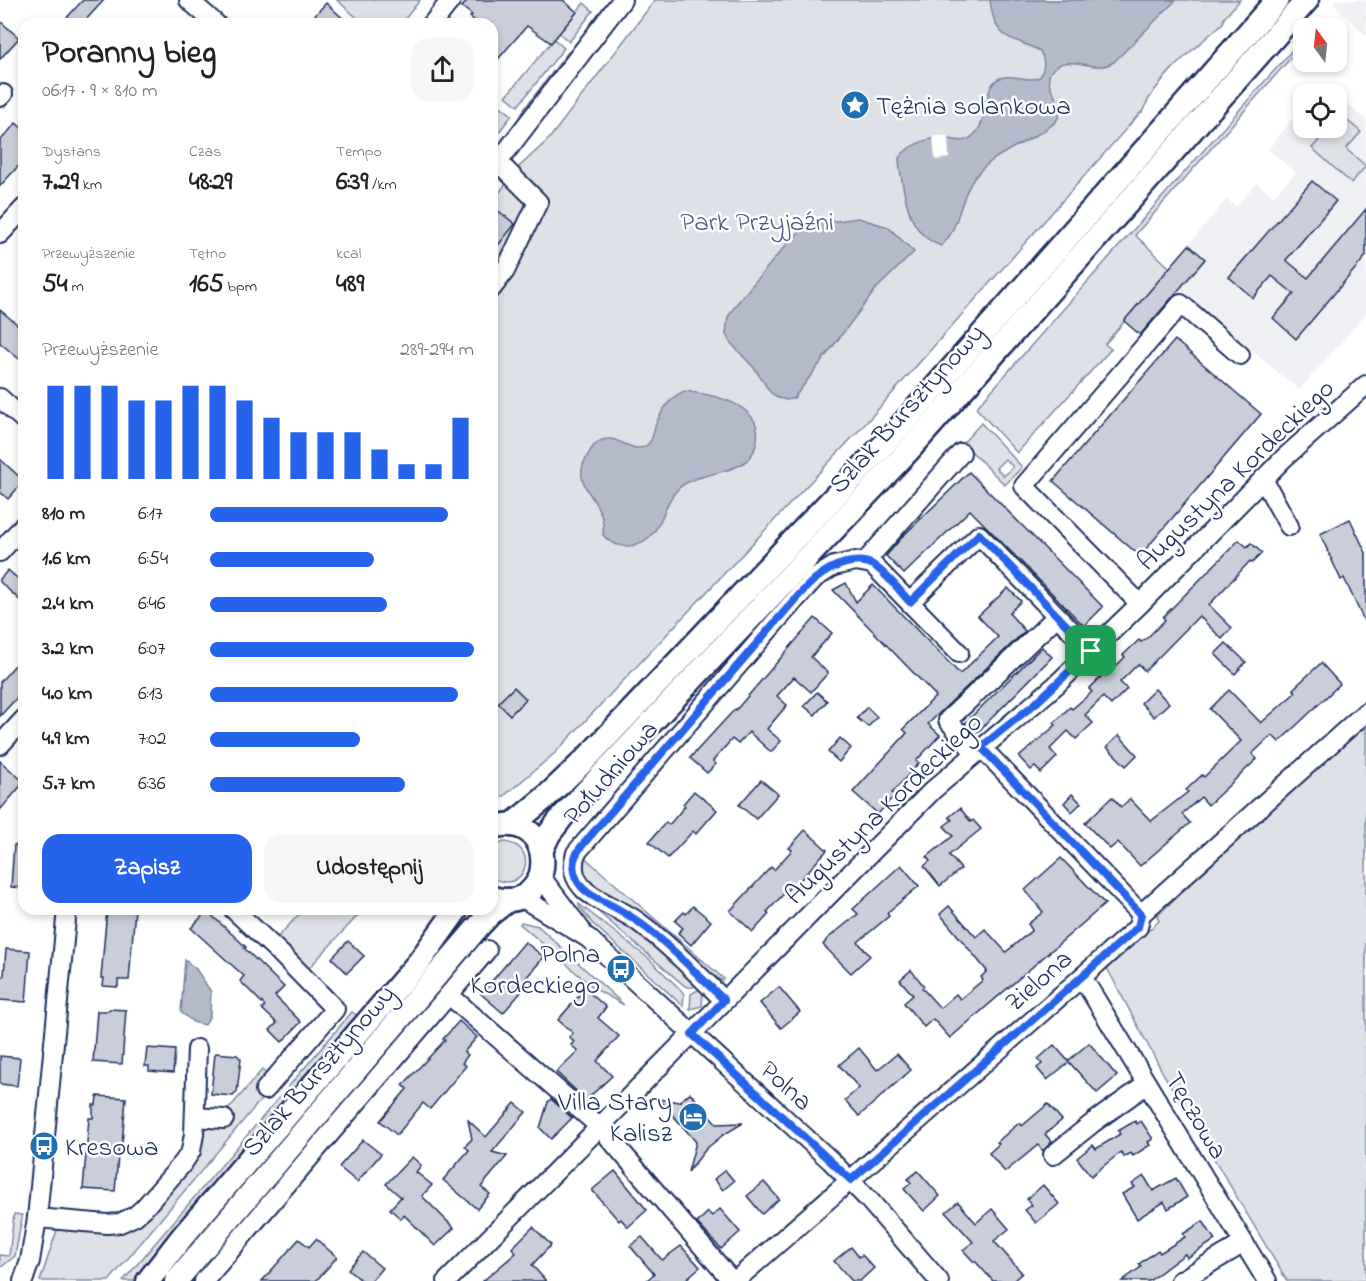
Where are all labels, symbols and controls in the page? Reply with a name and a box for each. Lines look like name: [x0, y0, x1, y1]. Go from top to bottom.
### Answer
north arrow: [1293, 18, 1347, 72]
map controls: [1293, 18, 1347, 138]
text: Poranny bieg: [42, 30, 216, 78]
button: share: [411, 38, 474, 101]
text: 06:17 · 9 × 810 m: [42, 77, 158, 106]
button: locate: [1293, 84, 1347, 138]
place label: Tężnia solankowa: [876, 88, 1071, 127]
place icon: Tężnia solankowa: [839, 89, 871, 121]
text: Dystans: [42, 140, 101, 164]
text: Czas: [189, 140, 221, 164]
text: Tempo: [336, 140, 382, 164]
text: 7.29: [42, 164, 79, 202]
text: 48:29: [189, 164, 232, 202]
text: 6:39: [336, 164, 368, 202]
text: km: [79, 173, 102, 197]
text: /km: [368, 173, 397, 197]
park label: Park Przyjaźni: [680, 204, 834, 243]
text: Przewyższenie: [42, 242, 135, 266]
text: Tętno: [189, 242, 226, 266]
text: kcal: [336, 242, 361, 266]
text: 54: [42, 266, 68, 304]
text: 165: [189, 266, 224, 304]
text: 489: [336, 266, 364, 304]
text: m: [68, 275, 84, 299]
text: bpm: [224, 275, 257, 299]
street label: Szlak Bursztynowy: [821, 316, 995, 504]
text: Przewyższenie: [42, 336, 158, 365]
text: 289–294 m: [400, 336, 474, 365]
street label: Augustyna Kordeckiego: [1129, 371, 1344, 581]
text: 810 m: [42, 500, 85, 529]
text: 6:17: [138, 500, 163, 529]
text: 1.6 km: [42, 545, 91, 574]
text: 6:54: [138, 545, 168, 574]
text: 2.4 km: [42, 590, 94, 619]
text: 6:46: [138, 590, 166, 619]
pin: [1065, 625, 1116, 676]
icon: arrive: [1074, 634, 1107, 667]
text: 3.2 km: [42, 635, 94, 664]
text: 6:07: [138, 635, 165, 664]
text: 4.0 km: [42, 680, 92, 709]
text: 6:13: [138, 680, 163, 709]
street label: Augustyna Kordeckiego: [777, 705, 992, 915]
street label: Południowa: [555, 712, 669, 835]
text: 4.9 km: [42, 725, 90, 754]
text: 7:02: [138, 725, 167, 754]
text: 5.7 km: [42, 770, 95, 799]
text: 6:36: [138, 770, 166, 799]
button: Zapisz: [42, 834, 252, 903]
button: Udostępnij: [264, 834, 474, 903]
place label: Polna Kordeckiego: [470, 936, 600, 1006]
street label: Zielona: [997, 941, 1082, 1022]
bus stop icon: Polna Kordeckiego: [605, 953, 637, 985]
street label: Szlak Bursztynowy: [234, 977, 406, 1166]
street label: Polna: [750, 1052, 821, 1121]
street label: Tęczowa: [1153, 1065, 1236, 1168]
place label: Villa Stary Kalisz: [557, 1084, 673, 1154]
hotel icon: Villa Stary Kalisz: [677, 1101, 709, 1133]
place label: Kresowa: [65, 1129, 159, 1168]
bus stop icon: Kresowa: [28, 1130, 60, 1162]

